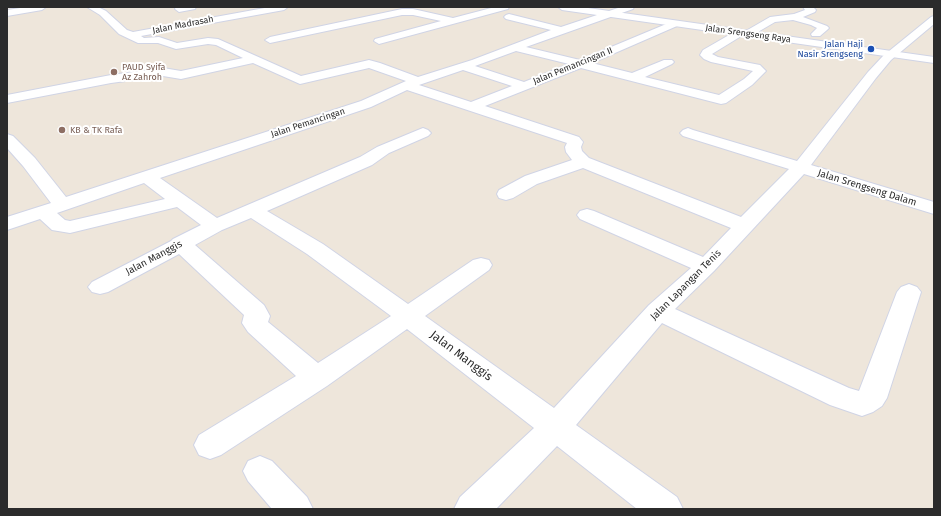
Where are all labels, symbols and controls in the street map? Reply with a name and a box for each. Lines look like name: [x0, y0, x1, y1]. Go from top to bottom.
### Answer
street label: Jalan Madrasah: [151, 14, 215, 36]
street label: Jalan Srengseng Raya: [704, 23, 792, 45]
place label: Jalan Haji Nasir Srengseng: [797, 39, 863, 60]
marker: Jalan Haji Nasir Srengseng: [866, 44, 876, 54]
street label: Jalan Pemancingan II: [532, 45, 614, 87]
place label: PAUD Syifa Az Zahroh: [122, 62, 165, 83]
marker: PAUD Syifa Az Zahroh: [109, 67, 119, 77]
street label: Jalan Pemancingan: [270, 106, 346, 140]
marker: KB & TK Rafa: [57, 125, 67, 135]
place label: KB & TK Rafa: [70, 125, 122, 135]
street label: Jalan Srengseng Dalam: [816, 167, 918, 209]
street label: Jalan Manggis: [124, 238, 184, 278]
street label: Jalan Lapangan Tenis: [648, 247, 724, 323]
street label: Jalan Manggis: [427, 328, 495, 384]

